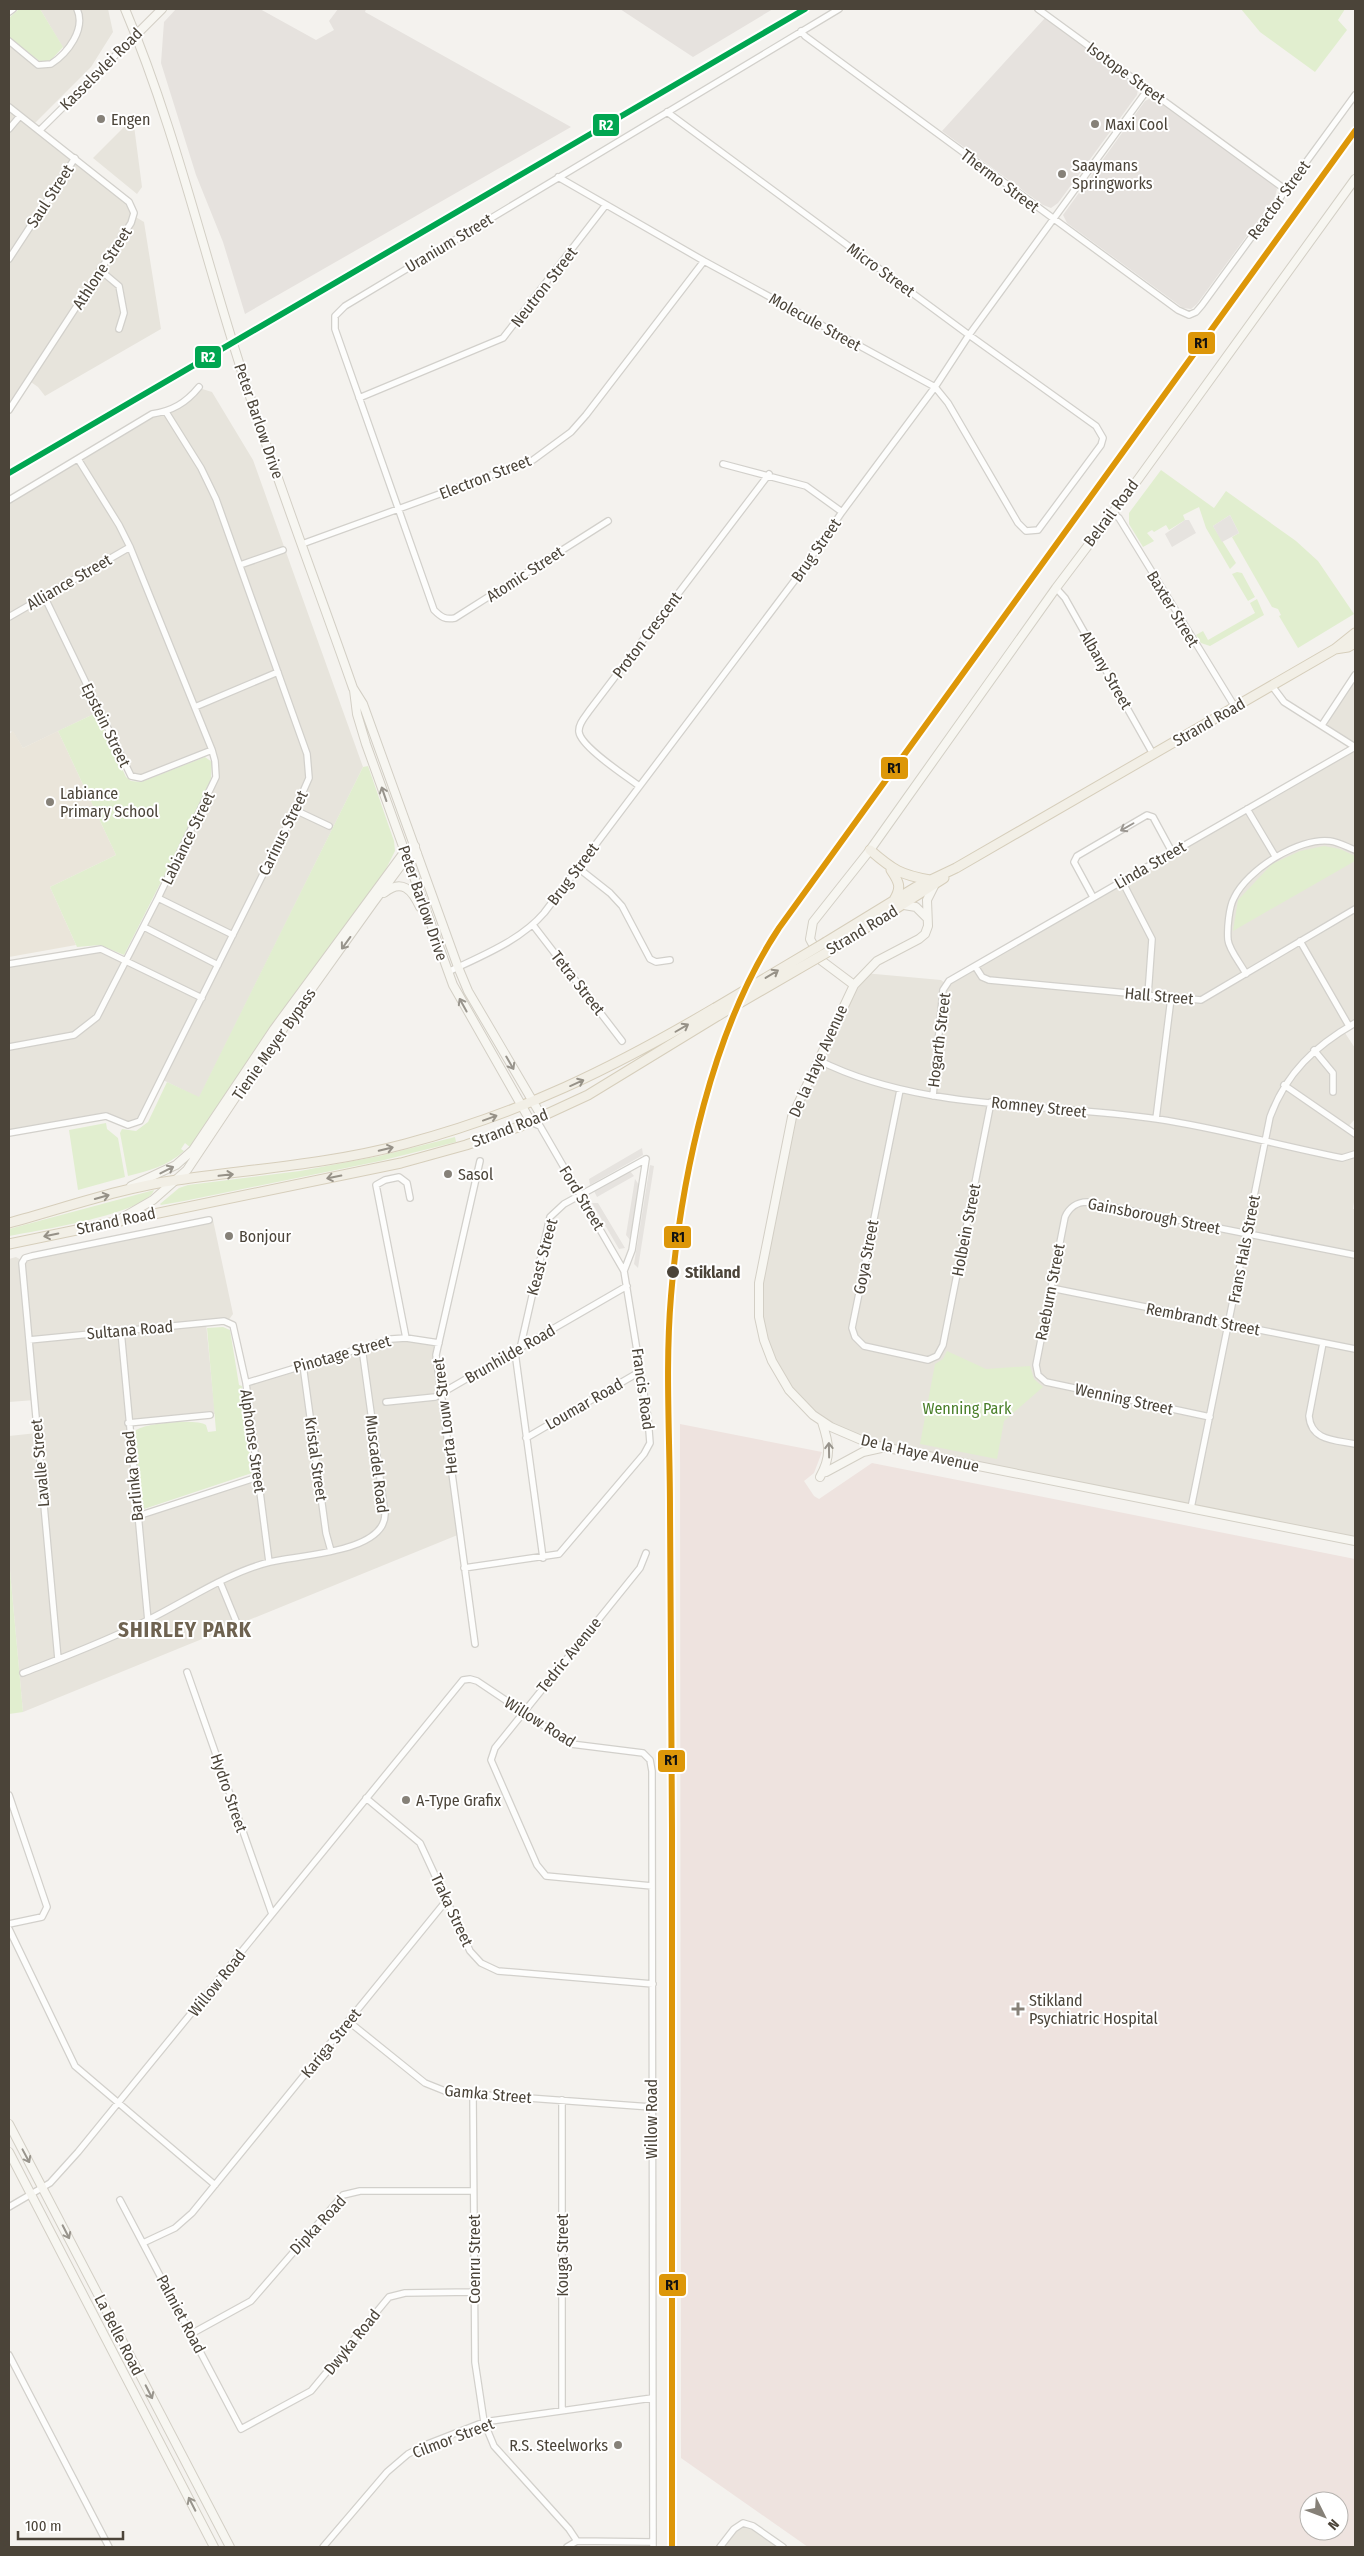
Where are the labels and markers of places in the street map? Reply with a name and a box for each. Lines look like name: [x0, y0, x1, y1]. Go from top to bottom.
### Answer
place label: Engen: [111, 110, 150, 129]
marker: Engen: [95, 113, 107, 125]
place label: Maxi Cool: [1105, 115, 1168, 134]
marker: Maxi Cool: [1089, 118, 1101, 130]
place label: Saaymans Springworks: [1072, 156, 1153, 193]
marker: Saaymans Springworks: [1056, 168, 1068, 180]
place label: Labiance Primary School: [60, 784, 159, 821]
marker: Labiance Primary School: [44, 796, 56, 808]
place label: Sasol: [458, 1165, 493, 1184]
marker: Sasol: [442, 1168, 454, 1180]
place label: Bonjour: [239, 1227, 291, 1246]
marker: Bonjour: [223, 1230, 235, 1242]
place label: Stikland: [685, 1263, 741, 1282]
marker: Stikland: [665, 1264, 681, 1280]
place label: A-Type Grafix: [416, 1791, 501, 1810]
marker: A-Type Grafix: [400, 1794, 412, 1806]
place label: Stikland Psychiatric Hospital: [1029, 1991, 1158, 2028]
marker: Stikland Psychiatric Hospital: [1011, 2002, 1025, 2016]
place label: R.S. Steelworks: [509, 2436, 608, 2455]
marker: R.S. Steelworks: [612, 2439, 624, 2451]

